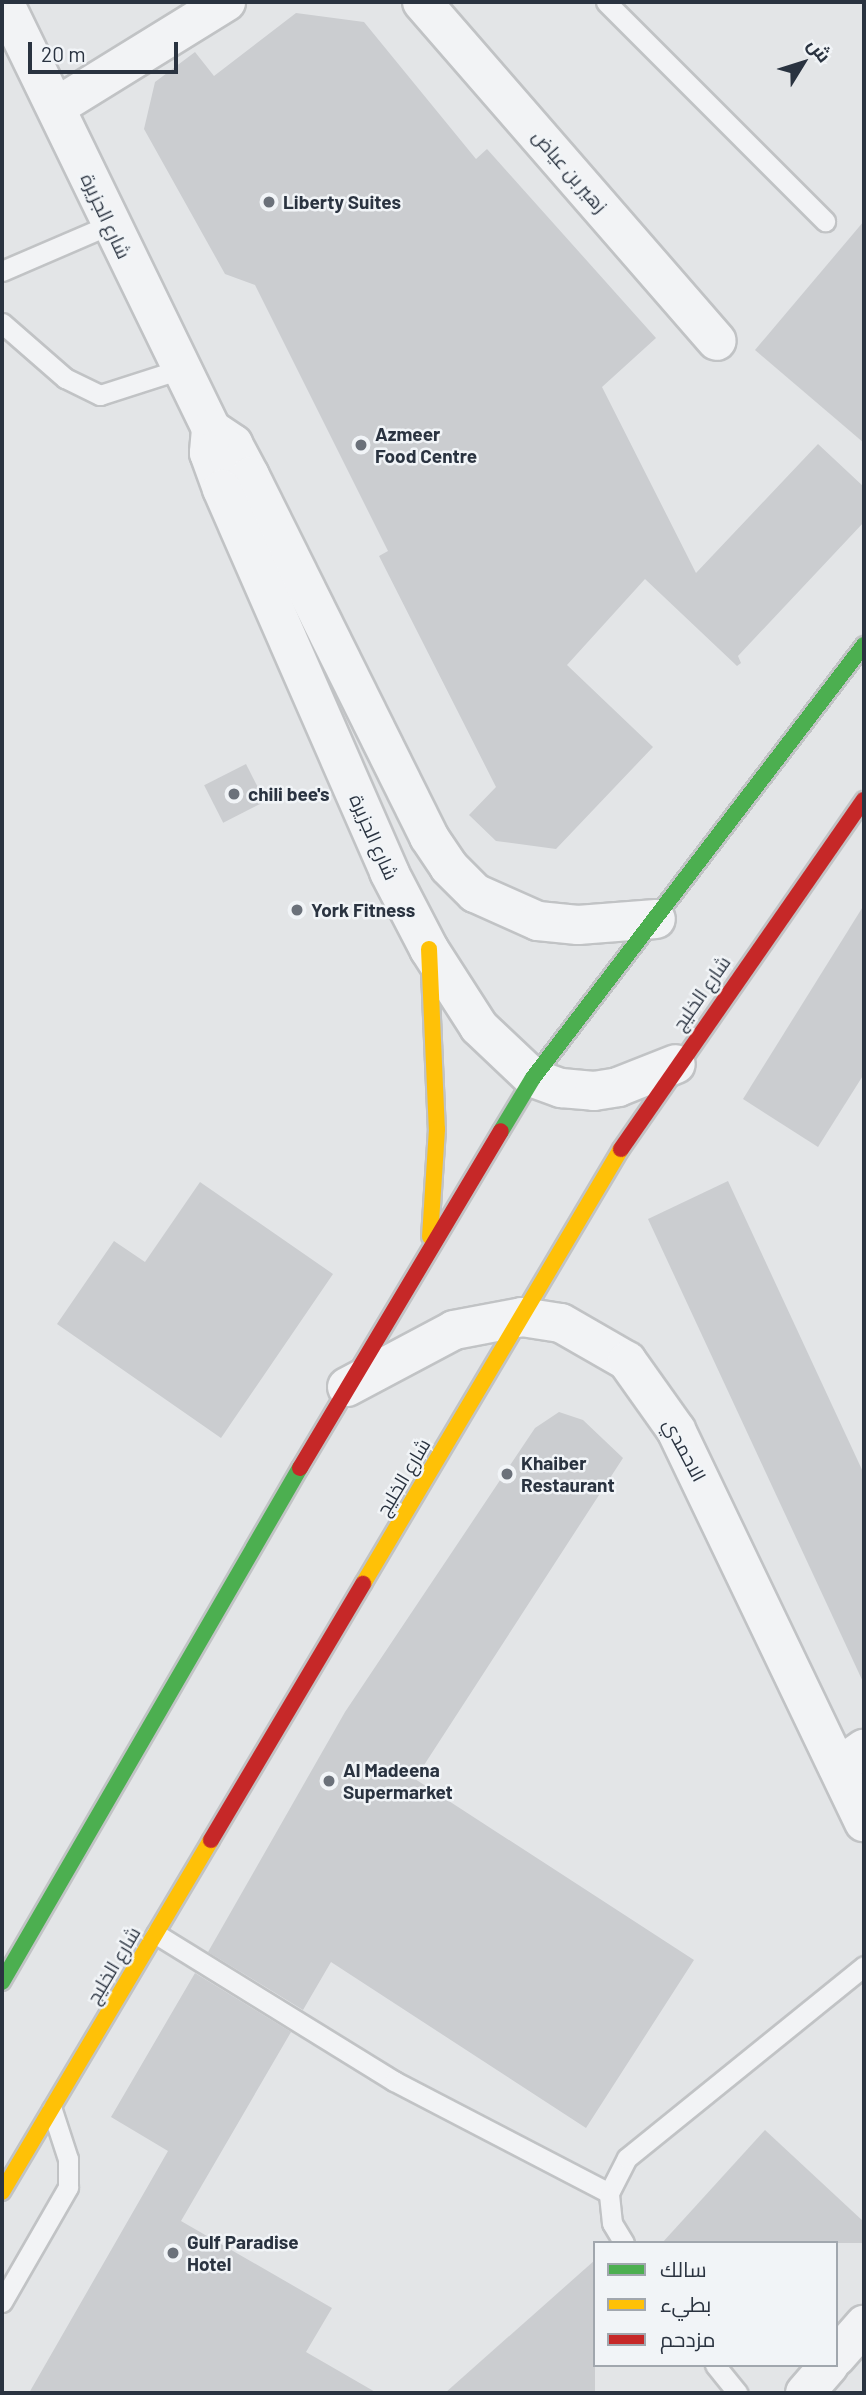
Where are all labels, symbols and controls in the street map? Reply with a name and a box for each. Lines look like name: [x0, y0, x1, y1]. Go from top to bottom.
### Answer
scale bar: [32, 28, 182, 72]
north arrow: [768, 28, 838, 98]
text: ش: [803, 33, 837, 66]
text: 20 m: [41, 41, 86, 66]
street label: زهير بن عياض: [528, 125, 612, 217]
street label: شارع الجزيرة: [76, 170, 136, 262]
place label: Liberty Suites: [283, 191, 401, 213]
marker: Liberty Suites: [261, 194, 277, 210]
place label: Azmeer Food Centre: [375, 423, 477, 467]
marker: Azmeer Food Centre: [353, 437, 369, 453]
place label: chili bee's: [248, 783, 330, 805]
marker: chili bee's: [226, 786, 242, 802]
street label: شارع الجزيرة: [345, 791, 403, 883]
place label: York Fitness: [311, 899, 415, 921]
marker: York Fitness: [289, 902, 305, 918]
street label: شارع الخليج: [667, 951, 735, 1035]
street label: الاحمدي: [659, 1415, 711, 1485]
street label: شارع الخليج: [371, 1434, 435, 1520]
place label: Khaiber Restaurant: [521, 1452, 615, 1496]
marker: Khaiber Restaurant: [499, 1466, 515, 1482]
place label: Al Madeena Supermarket: [343, 1759, 453, 1803]
marker: Al Madeena Supermarket: [321, 1773, 337, 1789]
street label: شارع الخليج: [81, 1922, 145, 2008]
place label: Gulf Paradise Hotel: [187, 2231, 299, 2275]
legend: [593, 2241, 838, 2367]
marker: Gulf Paradise Hotel: [165, 2245, 181, 2261]
text: سالك: [660, 2256, 707, 2281]
text: بطيء: [660, 2291, 711, 2316]
text: مزدحم: [660, 2326, 715, 2351]

